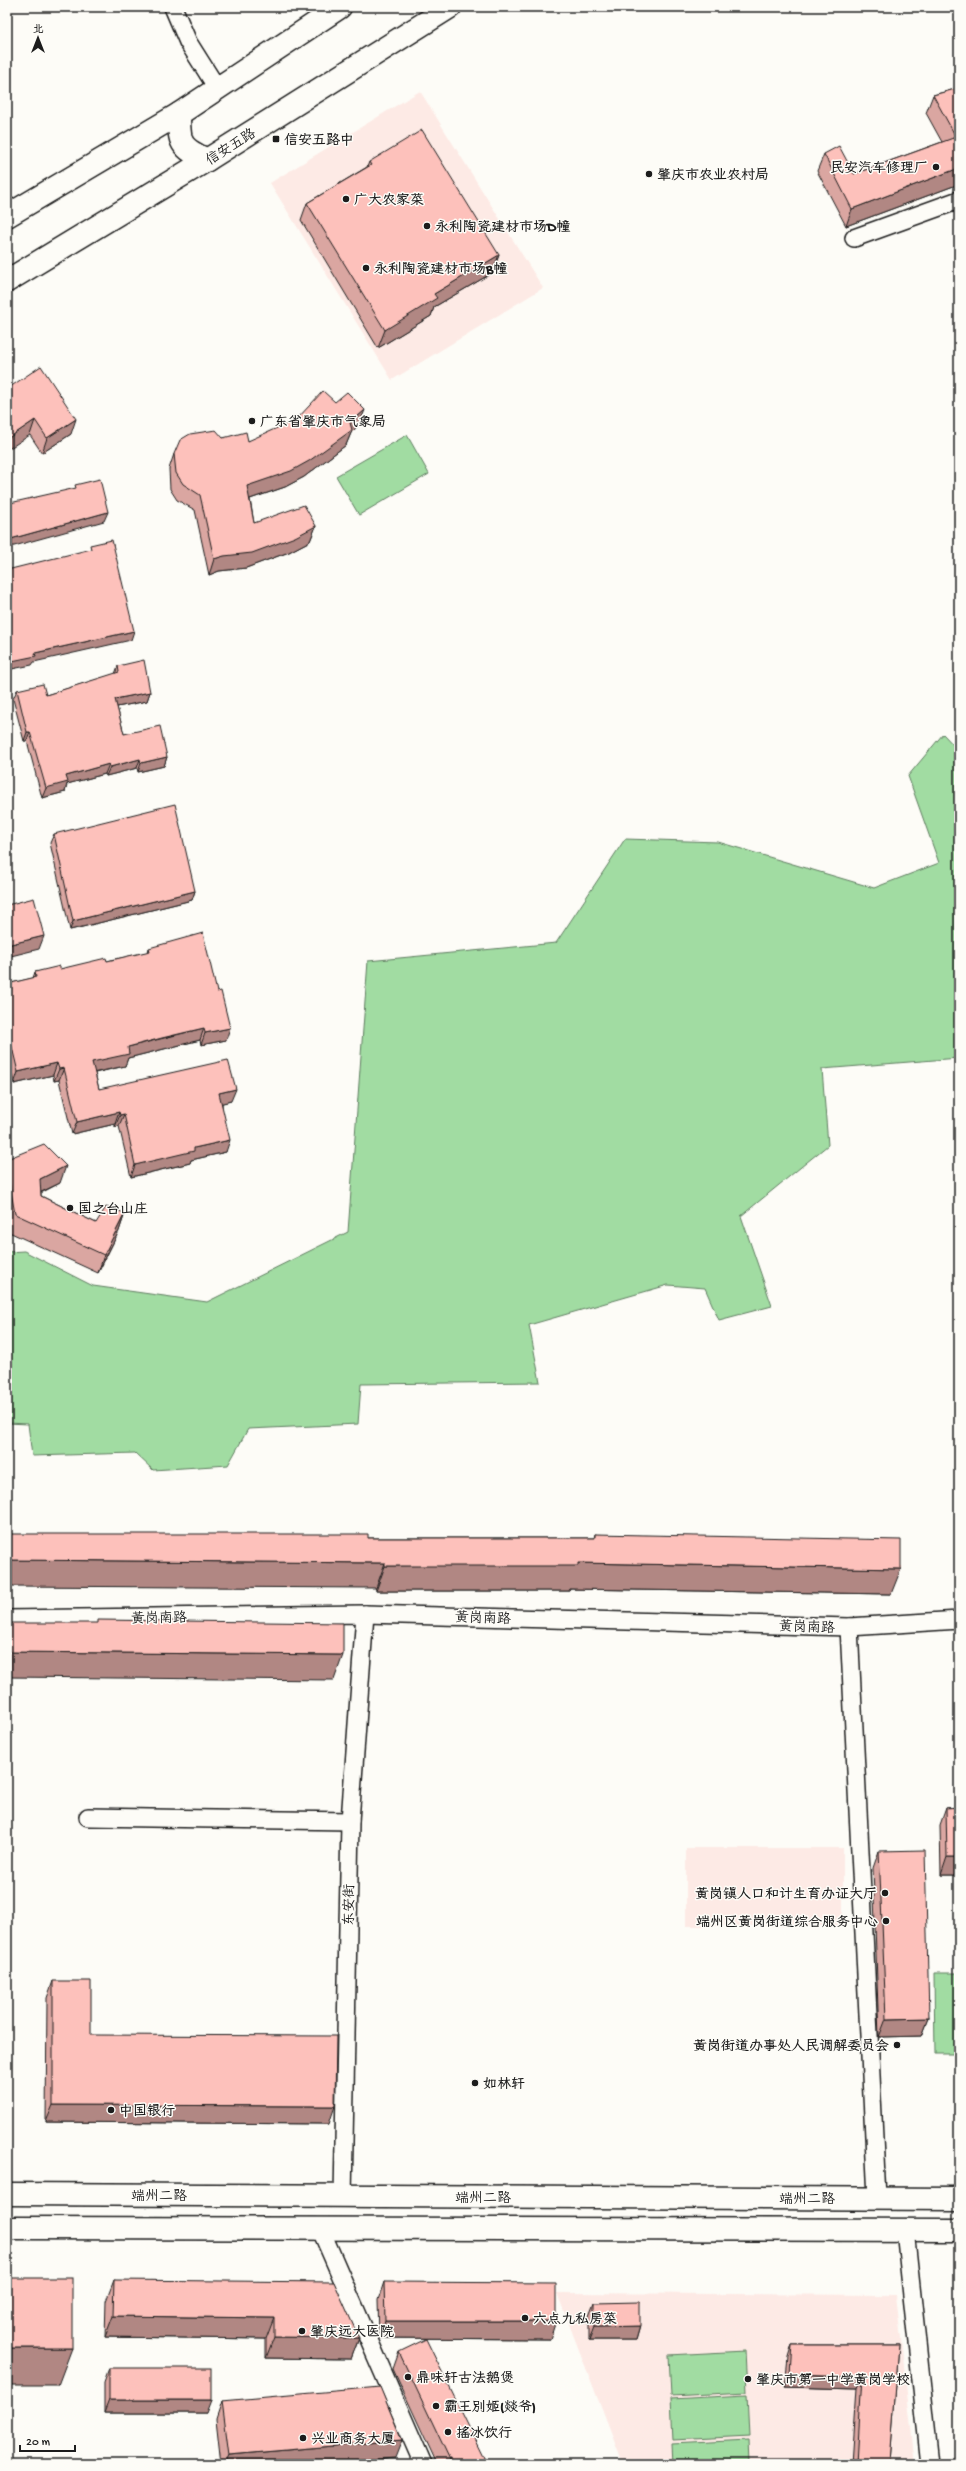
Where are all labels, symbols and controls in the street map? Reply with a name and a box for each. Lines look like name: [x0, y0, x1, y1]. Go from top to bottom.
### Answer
north arrow: [18, 18, 58, 58]
text: 北: [33, 24, 44, 36]
street label: 信安五路: [203, 125, 260, 170]
place label: 信安五路中: [284, 132, 354, 150]
marker: 信安五路中: [271, 134, 281, 144]
place label: 民安汽车修理厂: [830, 160, 928, 178]
marker: 民安汽车修理厂: [931, 162, 941, 172]
place label: 肇庆市农业农村局: [657, 167, 769, 185]
marker: 肇庆市农业农村局: [644, 169, 654, 179]
place label: 广大农家菜: [354, 193, 424, 210]
marker: 广大农家菜: [341, 194, 351, 204]
place label: 永利陶瓷建材市场D幢: [435, 219, 571, 237]
marker: 永利陶瓷建材市场D幢: [422, 221, 432, 231]
place label: 永利陶瓷建材市场B幢: [374, 261, 508, 279]
marker: 永利陶瓷建材市场B幢: [361, 263, 371, 273]
place label: 广东省肇庆市气象局: [260, 414, 386, 432]
marker: 广东省肇庆市气象局: [247, 416, 257, 426]
place label: 国之台山庄: [78, 1201, 148, 1219]
marker: 国之台山庄: [65, 1203, 75, 1213]
street label: 黄岗南路: [455, 1609, 511, 1629]
street label: 黄岗南路: [131, 1610, 187, 1628]
street label: 黄岗南路: [779, 1618, 835, 1638]
street label: 东安街: [341, 1884, 359, 1926]
place label: 黄岗镇人口和计生育办证大厅: [695, 1886, 877, 1904]
marker: 黄岗镇人口和计生育办证大厅: [880, 1888, 890, 1898]
place label: 端州区黄岗街道综合服务中心: [696, 1914, 878, 1932]
marker: 端州区黄岗街道综合服务中心: [881, 1916, 891, 1926]
place label: 黄岗街道办事处人民调解委员会: [693, 2038, 889, 2056]
marker: 黄岗街道办事处人民调解委员会: [892, 2040, 902, 2050]
place label: 如林轩: [483, 2076, 525, 2094]
marker: 如林轩: [470, 2078, 480, 2088]
place label: 中国银行: [119, 2103, 175, 2121]
marker: 中国银行: [106, 2105, 116, 2115]
street label: 端州二路: [131, 2188, 187, 2206]
street label: 端州二路: [455, 2190, 511, 2208]
street label: 端州二路: [779, 2191, 835, 2209]
place label: 六点九私房菜: [533, 2312, 617, 2329]
marker: 六点九私房菜: [520, 2313, 530, 2323]
place label: 肇庆远大医院: [310, 2324, 394, 2342]
marker: 肇庆远大医院: [297, 2326, 307, 2336]
place label: 鼎味轩古法鹅煲: [416, 2370, 514, 2388]
marker: 鼎味轩古法鹅煲: [403, 2372, 413, 2382]
place label: 肇庆市第一中学黄岗学校: [756, 2373, 910, 2390]
marker: 肇庆市第一中学黄岗学校: [743, 2374, 753, 2384]
place label: 霸王别姬(燚爷): [444, 2399, 536, 2417]
marker: 霸王别姬(燚爷): [431, 2401, 441, 2411]
place label: 摇冰饮行: [456, 2426, 512, 2443]
scale bar: [20, 2427, 75, 2453]
marker: 摇冰饮行: [443, 2427, 453, 2437]
place label: 兴业商务大厦: [311, 2431, 395, 2449]
marker: 兴业商务大厦: [298, 2433, 308, 2443]
text: 20 m: [26, 2436, 51, 2450]

